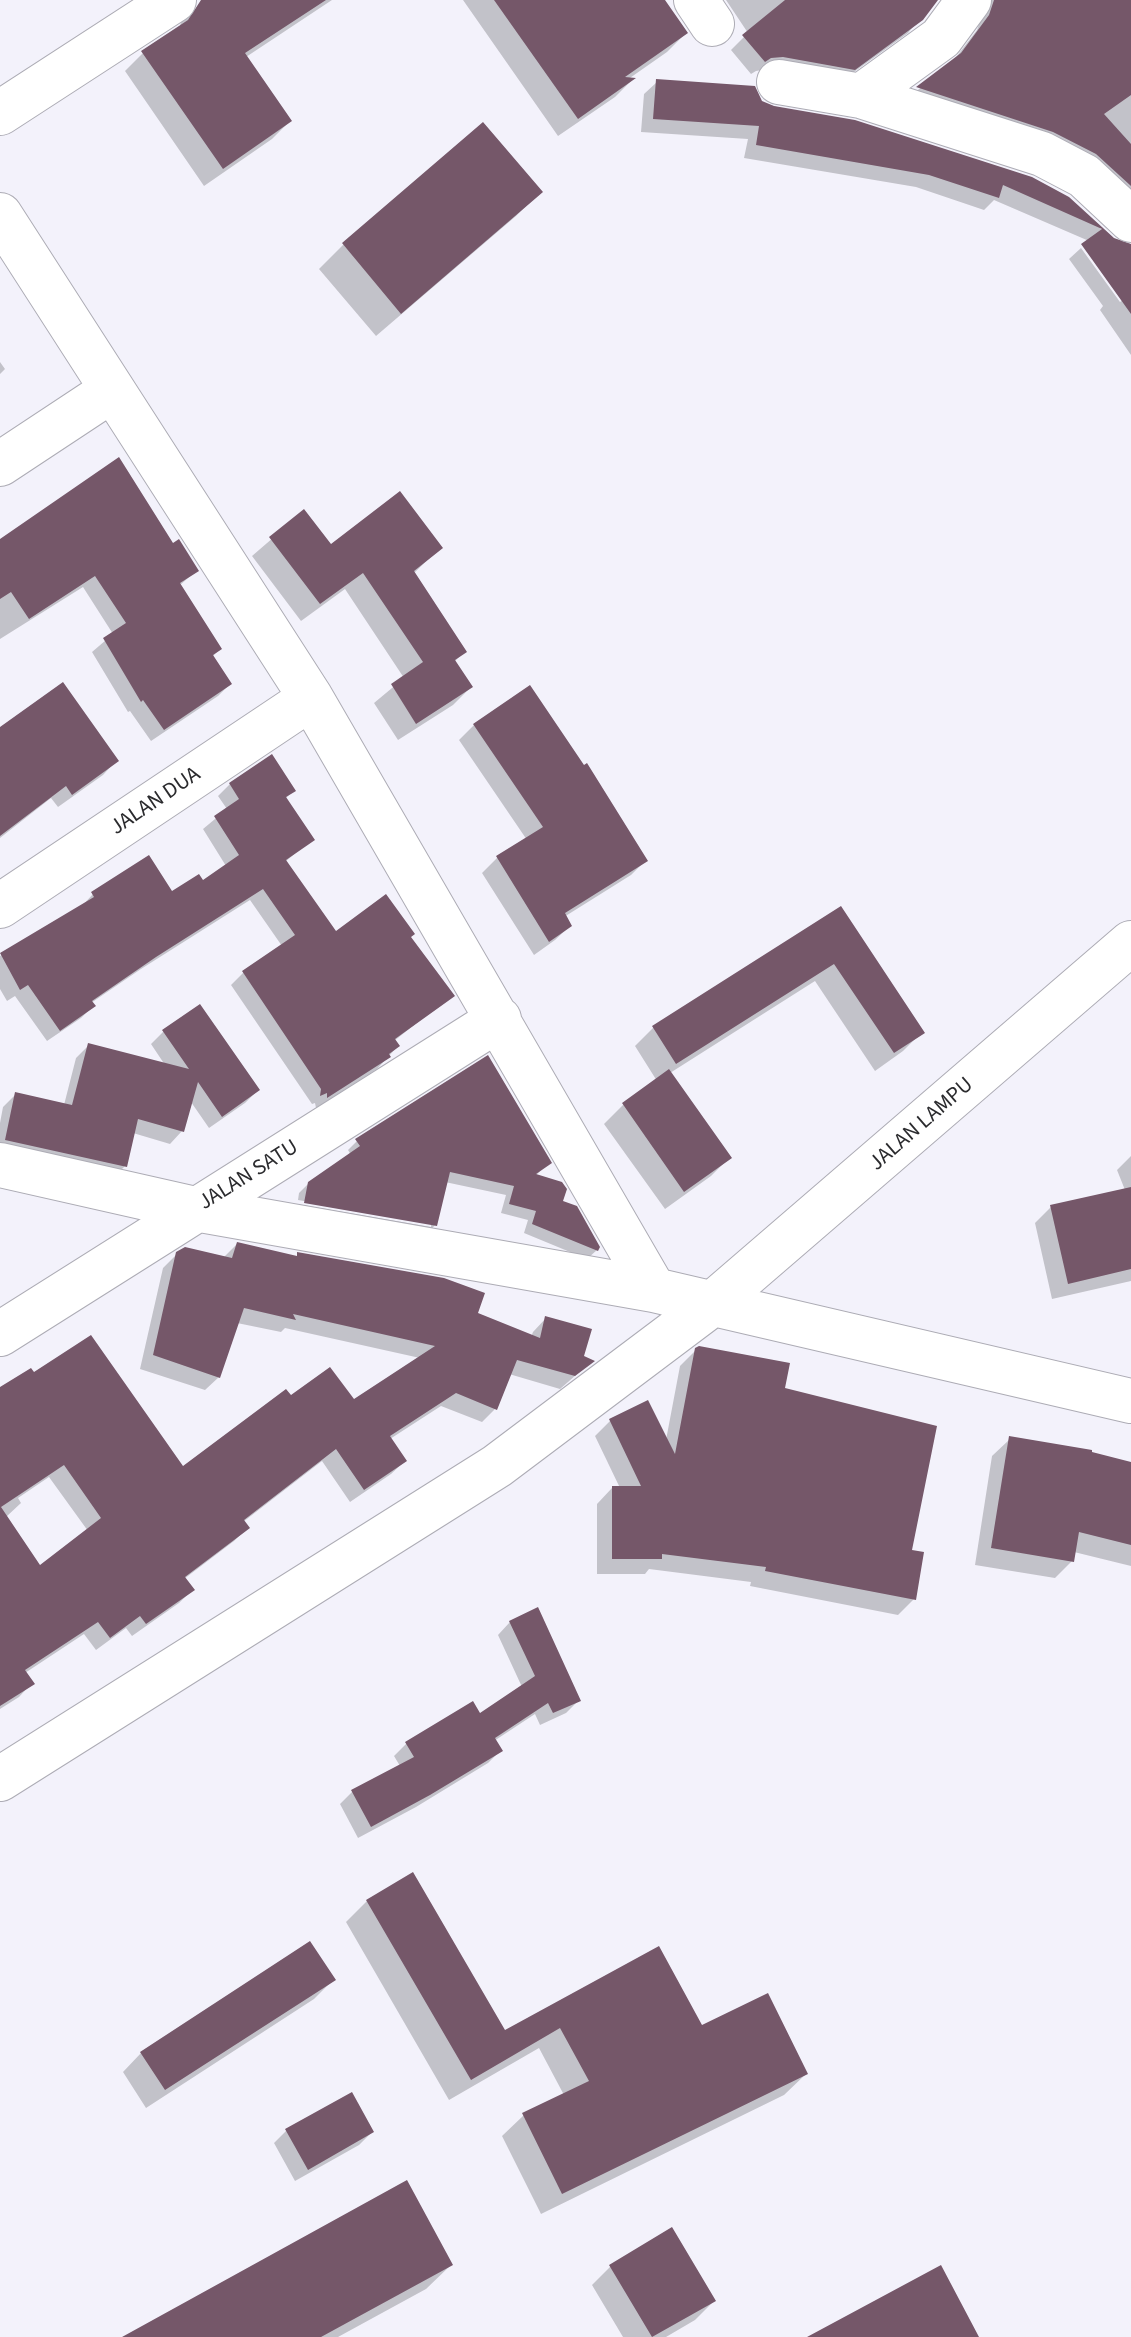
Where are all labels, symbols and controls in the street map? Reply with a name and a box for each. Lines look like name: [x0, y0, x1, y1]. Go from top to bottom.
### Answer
street label: JALAN DUA: [106, 762, 206, 842]
street label: JALAN LAMPU: [865, 1073, 979, 1177]
street label: JALAN SATU: [194, 1135, 304, 1217]

